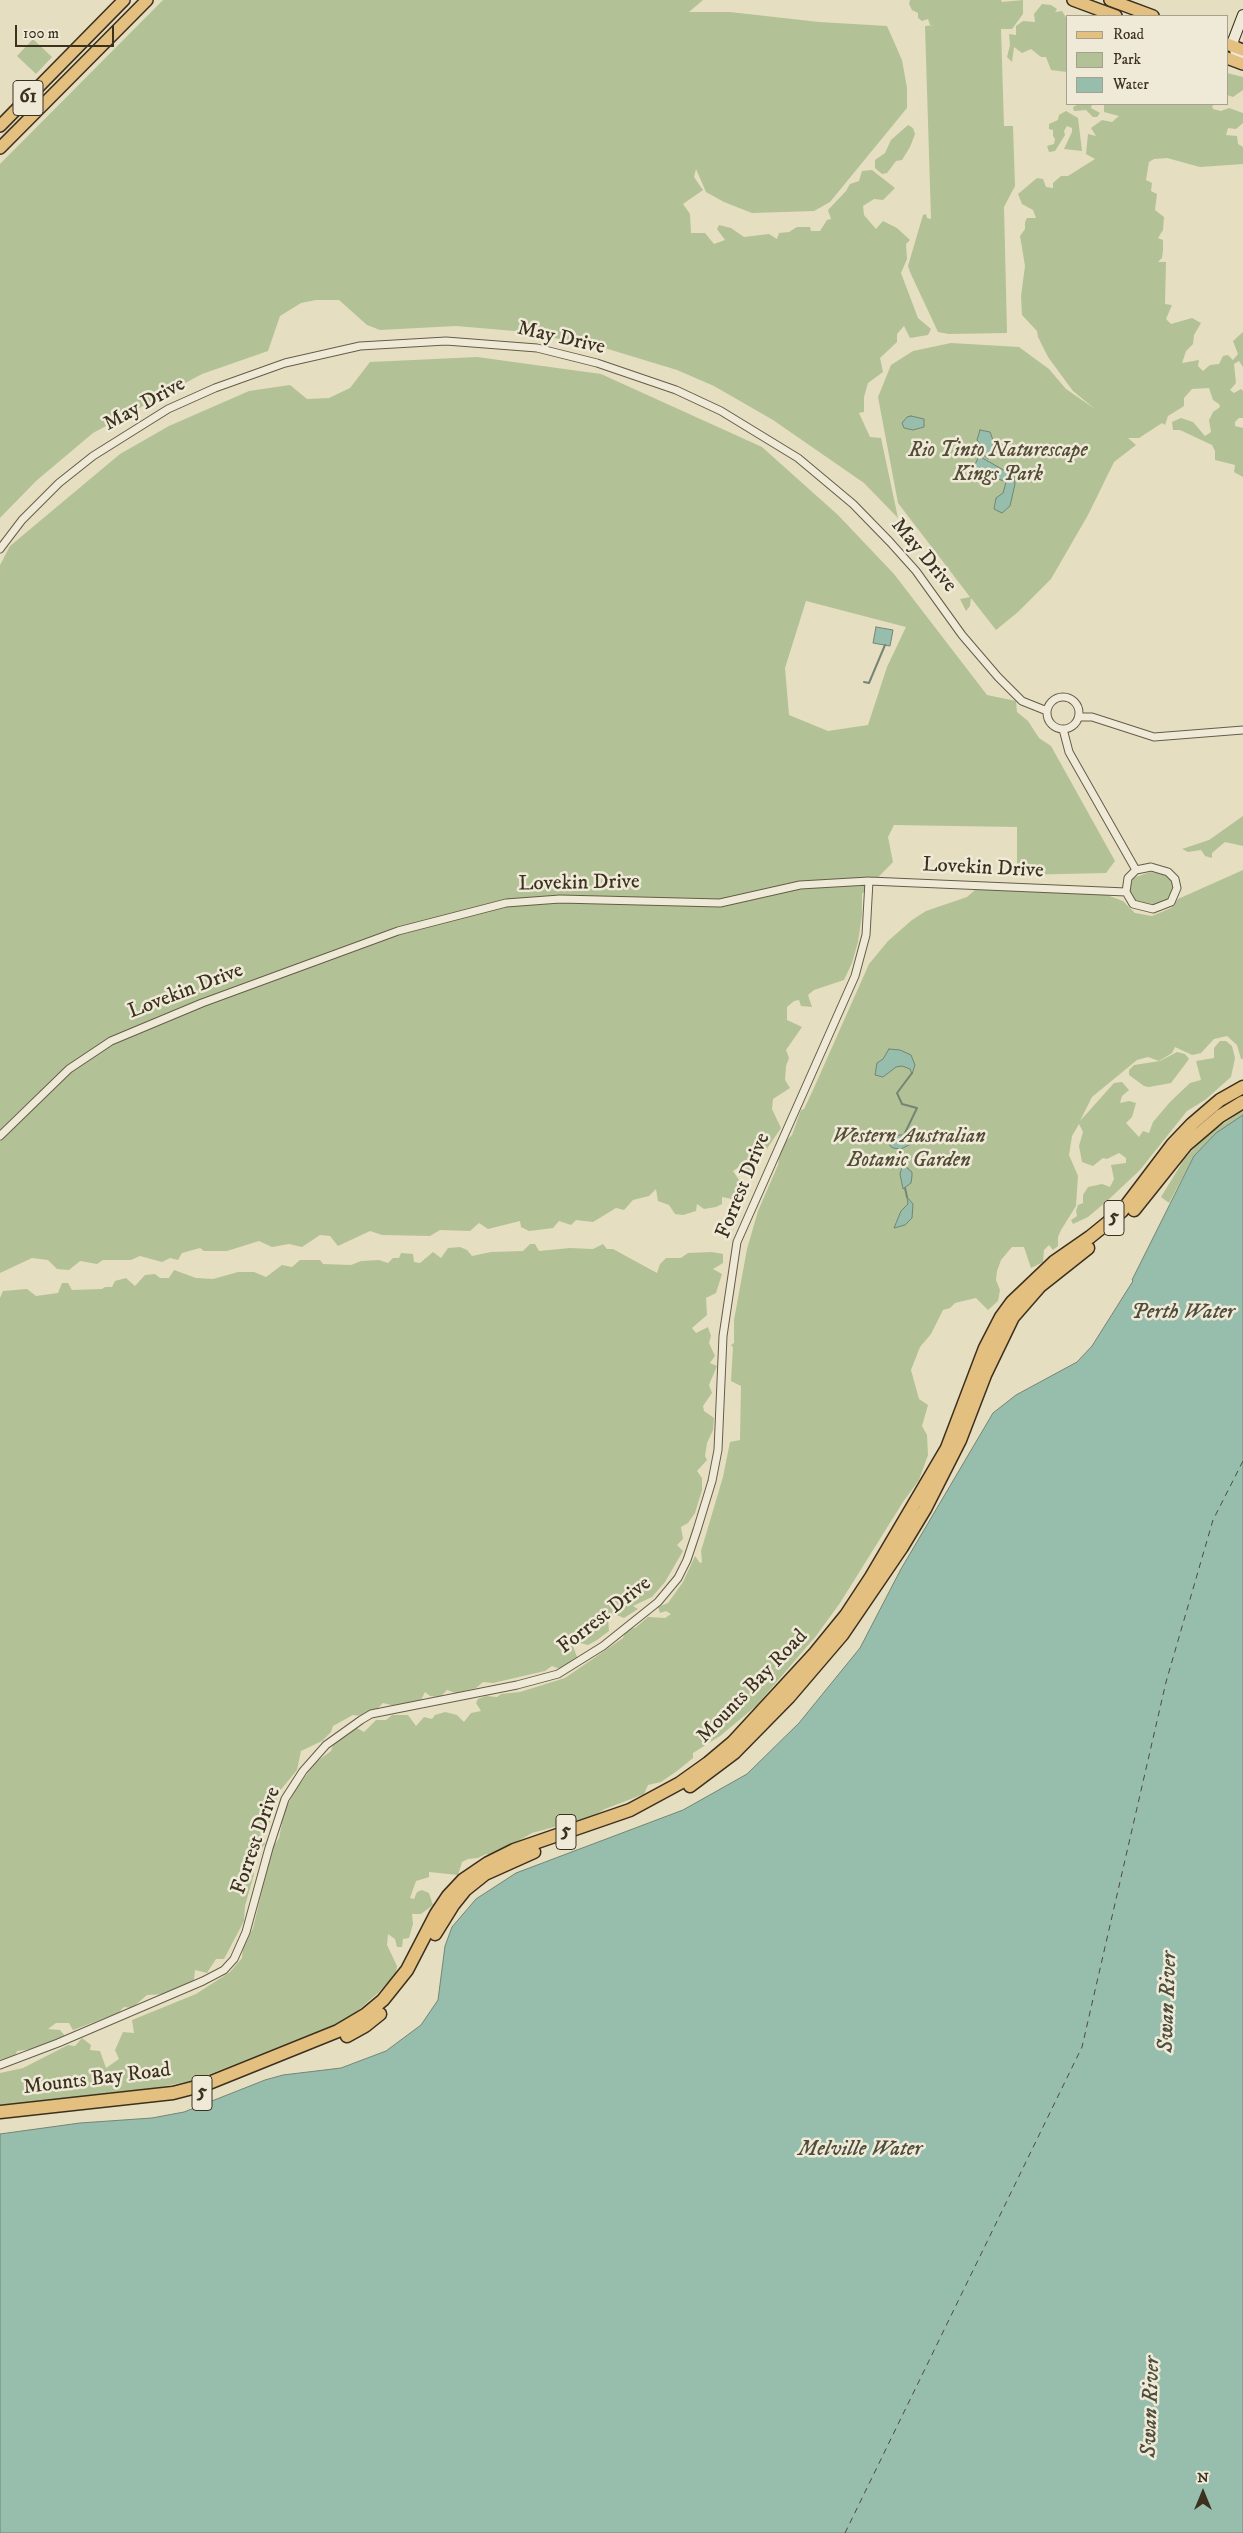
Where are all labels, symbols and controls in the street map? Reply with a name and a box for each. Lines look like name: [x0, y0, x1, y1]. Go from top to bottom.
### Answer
scale bar: [18, 15, 116, 47]
legend: [1066, 15, 1228, 105]
text: 100 m: [23, 24, 59, 43]
text: Road: [1113, 25, 1144, 44]
text: Park: [1113, 50, 1141, 69]
text: Water: [1113, 75, 1149, 94]
road number: 61: [13, 80, 43, 116]
street label: May Drive: [515, 317, 607, 361]
street label: May Drive: [100, 372, 190, 438]
park label: Rio Tinto Naturescape Kings Park: [908, 439, 1088, 489]
street label: May Drive: [885, 514, 961, 598]
street label: Lovekin Drive: [922, 853, 1044, 885]
street label: Lovekin Drive: [518, 870, 640, 898]
street label: Lovekin Drive: [125, 959, 247, 1025]
park label: Western Australian Botanic Garden: [832, 1125, 986, 1175]
street label: Forrest Drive: [711, 1130, 777, 1242]
road number: 5: [1104, 1200, 1124, 1236]
water label: Perth Water: [1131, 1300, 1235, 1326]
street label: Forrest Drive: [553, 1572, 657, 1660]
street label: Mounts Bay Road: [692, 1625, 814, 1749]
street label: Forrest Drive: [227, 1784, 287, 1898]
road number: 5: [556, 1814, 576, 1850]
water label: Swan River: [1154, 1951, 1184, 2053]
street label: Mounts Bay Road: [22, 2058, 172, 2102]
road number: 5: [192, 2076, 212, 2110]
water label: Melville Water: [798, 2137, 922, 2163]
water label: Swan River: [1137, 2356, 1167, 2458]
north arrow: [1178, 2468, 1228, 2518]
text: N: [1197, 2469, 1209, 2487]

